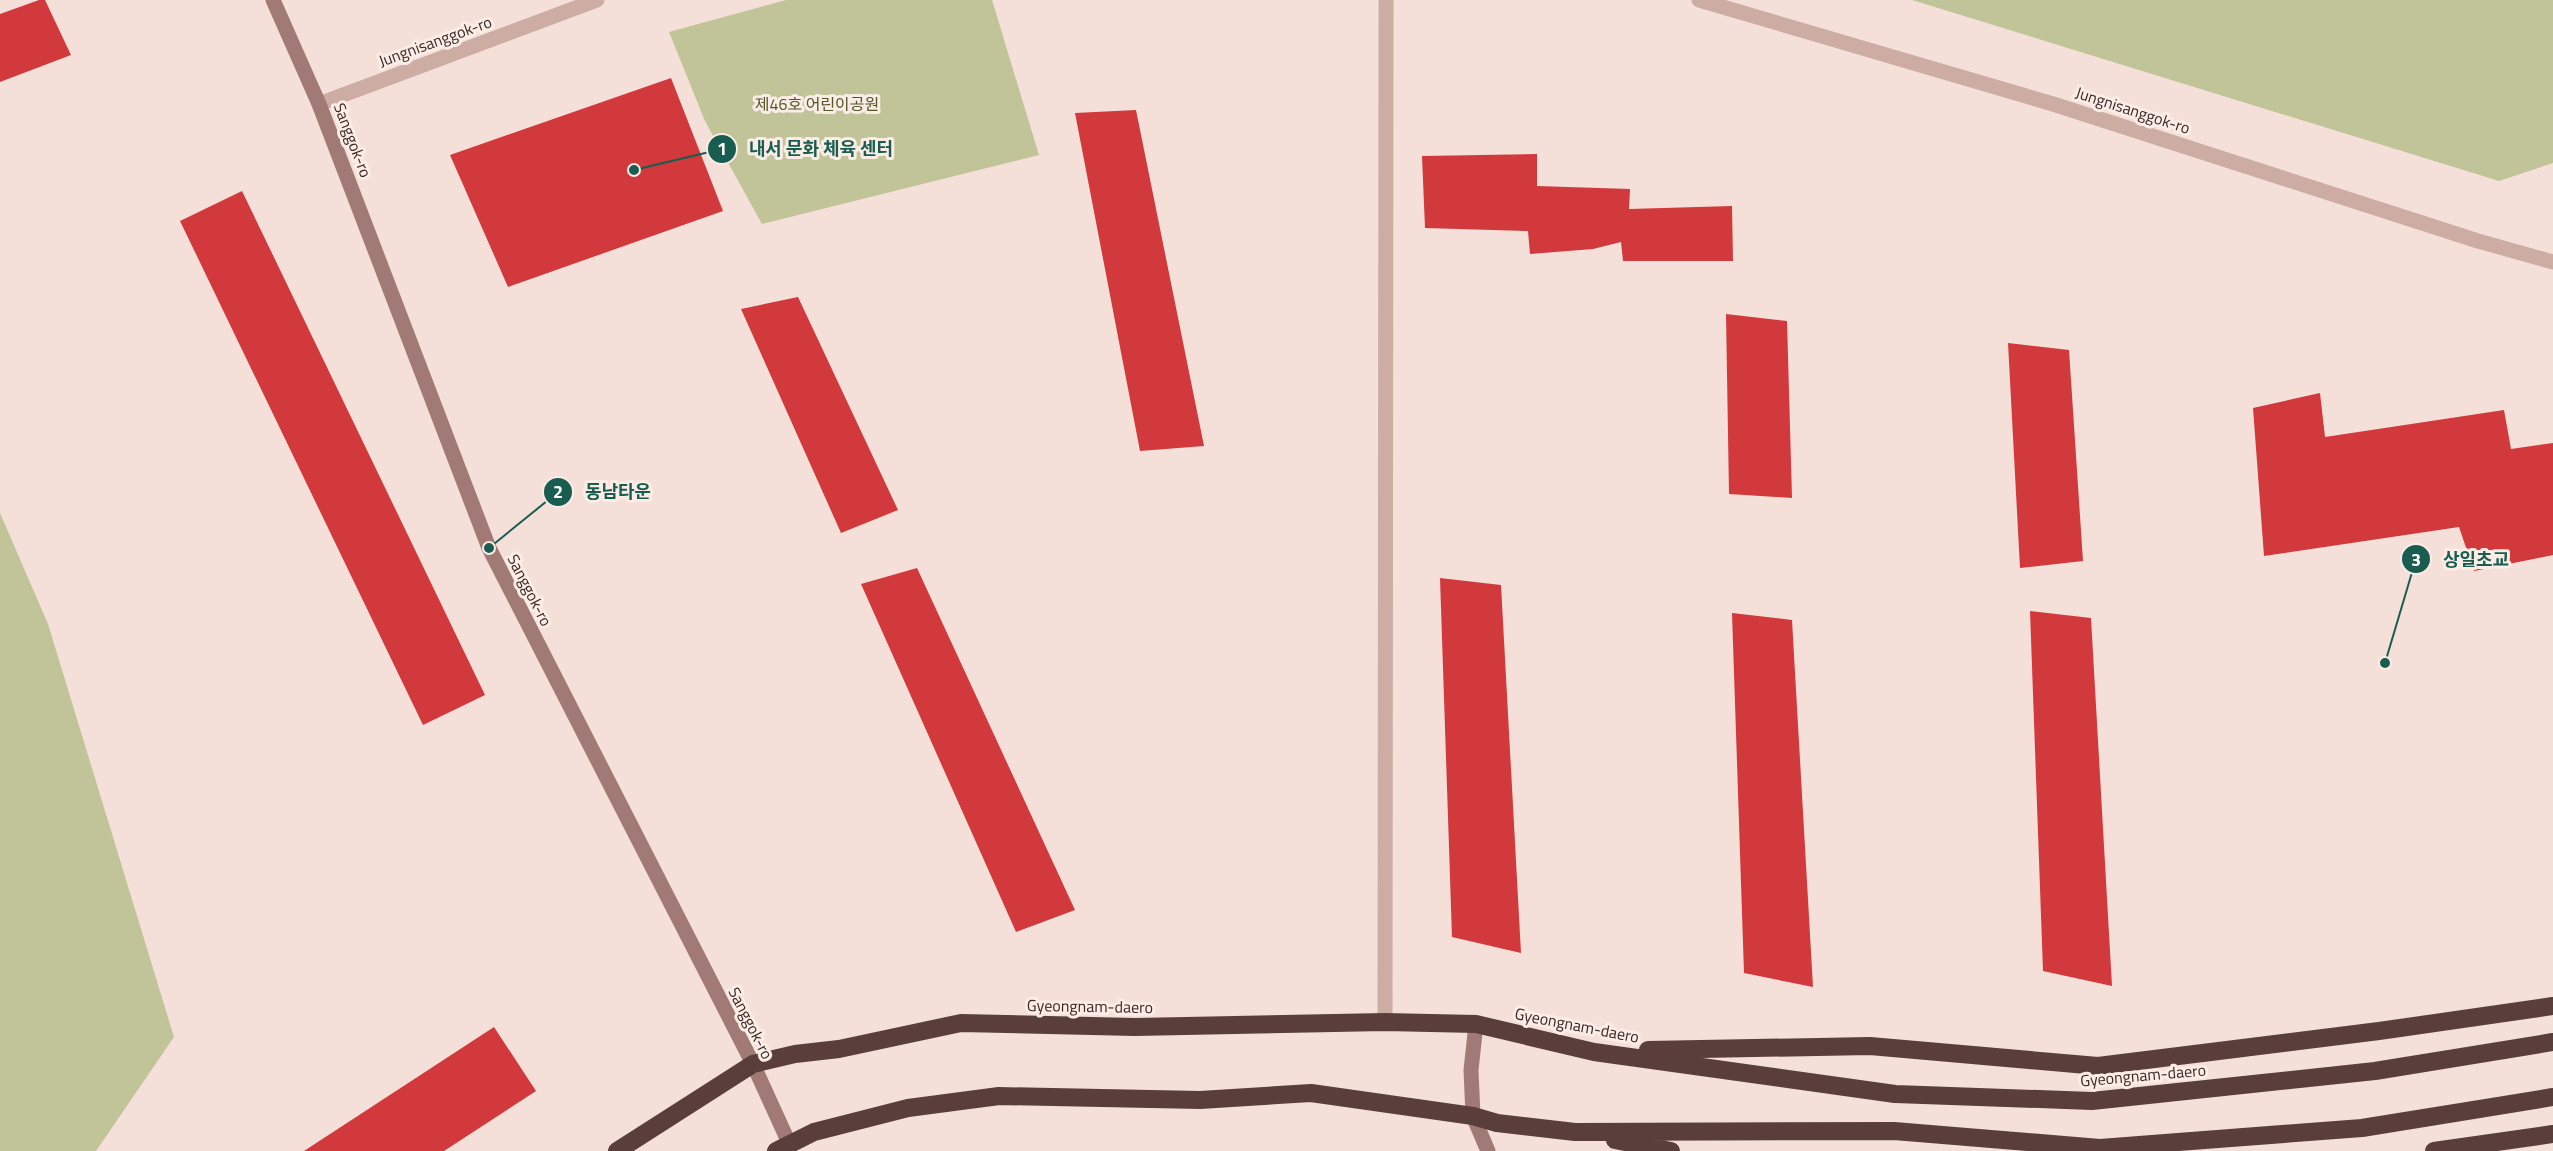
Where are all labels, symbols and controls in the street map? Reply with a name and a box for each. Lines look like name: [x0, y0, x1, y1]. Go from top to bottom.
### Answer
street label: Jungnisanggok-ro: [375, 9, 495, 73]
street label: Jungnisanggok-ro: [2073, 80, 2193, 140]
park label: 제46호 어린이공원: [755, 92, 879, 116]
street label: Sanggok-ro: [328, 99, 378, 181]
callout: 내서 문화 체육 센터: [707, 131, 905, 167]
text: 1: [717, 135, 727, 162]
text: 내서 문화 체육 센터: [749, 135, 893, 162]
callout: 동남타운: [543, 474, 663, 510]
text: 2: [553, 478, 563, 505]
text: 동남타운: [585, 478, 651, 505]
callout: 상일초교: [2401, 541, 2521, 577]
text: 3: [2411, 546, 2421, 573]
text: 상일초교: [2443, 546, 2509, 573]
street label: Sanggok-ro: [502, 550, 558, 630]
street label: Sanggok-ro: [723, 983, 779, 1063]
street label: Gyeongnam-daero: [1027, 993, 1153, 1019]
street label: Gyeongnam-daero: [1513, 1001, 1641, 1049]
street label: Gyeongnam-daero: [2079, 1058, 2207, 1092]

